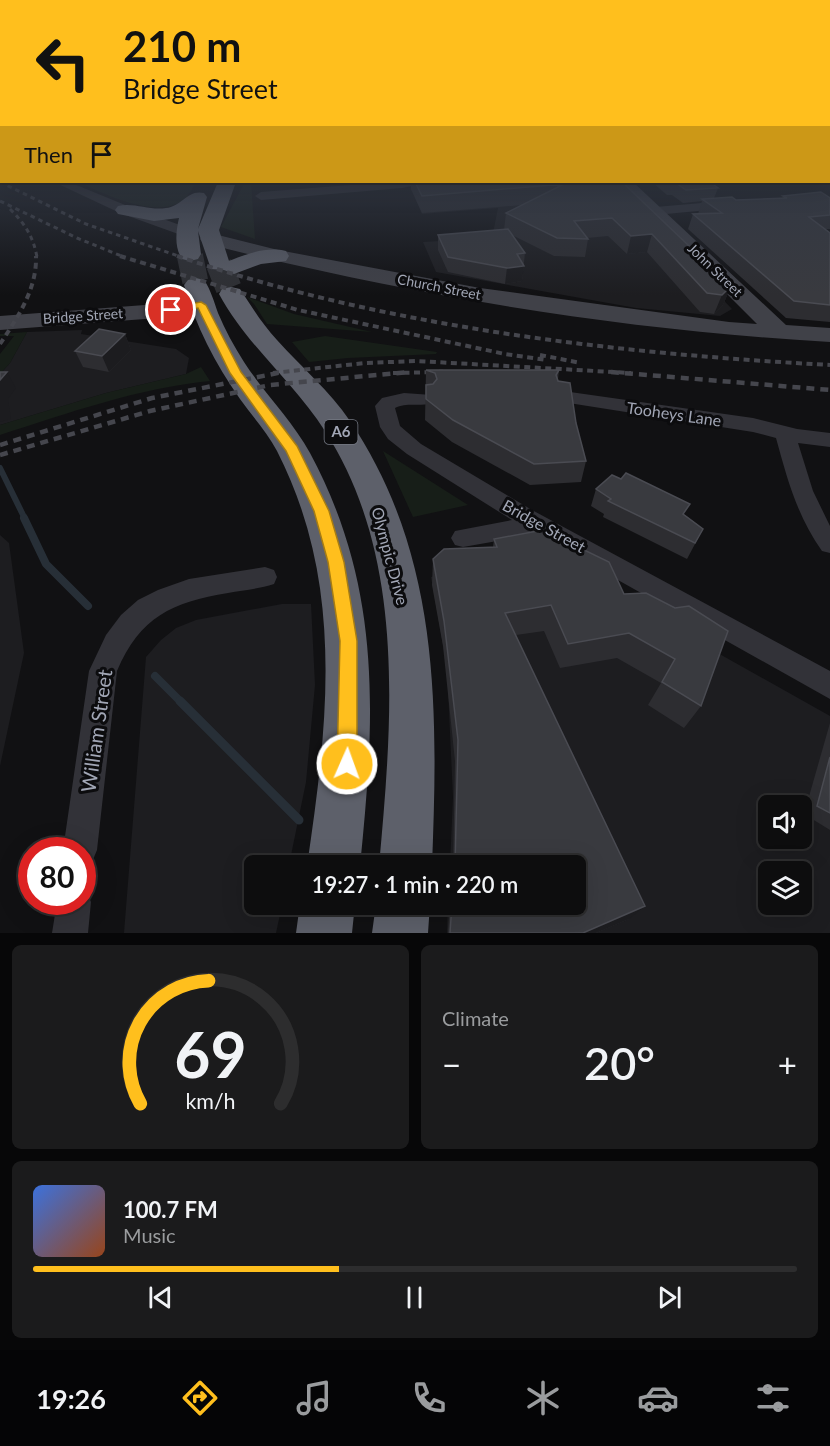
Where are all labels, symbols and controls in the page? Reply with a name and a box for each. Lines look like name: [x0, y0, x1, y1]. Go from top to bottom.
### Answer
text: 210 m: [123, 21, 241, 71]
icon: left: [24, 24, 102, 102]
text: Bridge Street: [123, 72, 278, 105]
icon: arrive: [85, 138, 118, 171]
text: Then: [24, 141, 73, 168]
street label: John Street: [684, 239, 746, 300]
street label: Church Street: [396, 270, 482, 303]
pin: [145, 284, 196, 335]
icon: arrive: [154, 293, 187, 326]
street label: Bridge Street: [42, 304, 124, 327]
street label: Tooheys Lane: [625, 397, 723, 430]
road number: A6: [324, 420, 358, 444]
street label: Bridge Street: [500, 495, 589, 556]
street label: Olympic Drive: [368, 505, 413, 607]
street label: William Street: [76, 668, 117, 794]
position arrow: [315, 732, 379, 796]
map controls: [758, 795, 812, 915]
button: sound: [758, 795, 812, 849]
speed limit sign: 80: [18, 837, 96, 915]
button: layers: [758, 861, 812, 915]
text: 19:27 · 1 min · 220 m: [312, 871, 518, 898]
text: Climate: [442, 1006, 509, 1030]
text: 69: [174, 1016, 247, 1091]
text: 20°: [584, 1036, 655, 1090]
text: −: [442, 1044, 461, 1084]
text: +: [778, 1044, 797, 1084]
text: km/h: [185, 1088, 236, 1114]
text: 100.7 FM: [123, 1196, 218, 1223]
text: Music: [123, 1223, 176, 1247]
icon: previous: [144, 1281, 177, 1314]
icon: pause: [398, 1281, 431, 1314]
icon: next: [653, 1281, 686, 1314]
icon: directions: [179, 1377, 221, 1419]
icon: music: [293, 1377, 335, 1419]
icon: phone: [408, 1377, 450, 1419]
icon: climate: [522, 1377, 564, 1419]
icon: car: [637, 1377, 679, 1419]
icon: filters: [752, 1377, 794, 1419]
text: 19:26: [36, 1382, 106, 1415]

